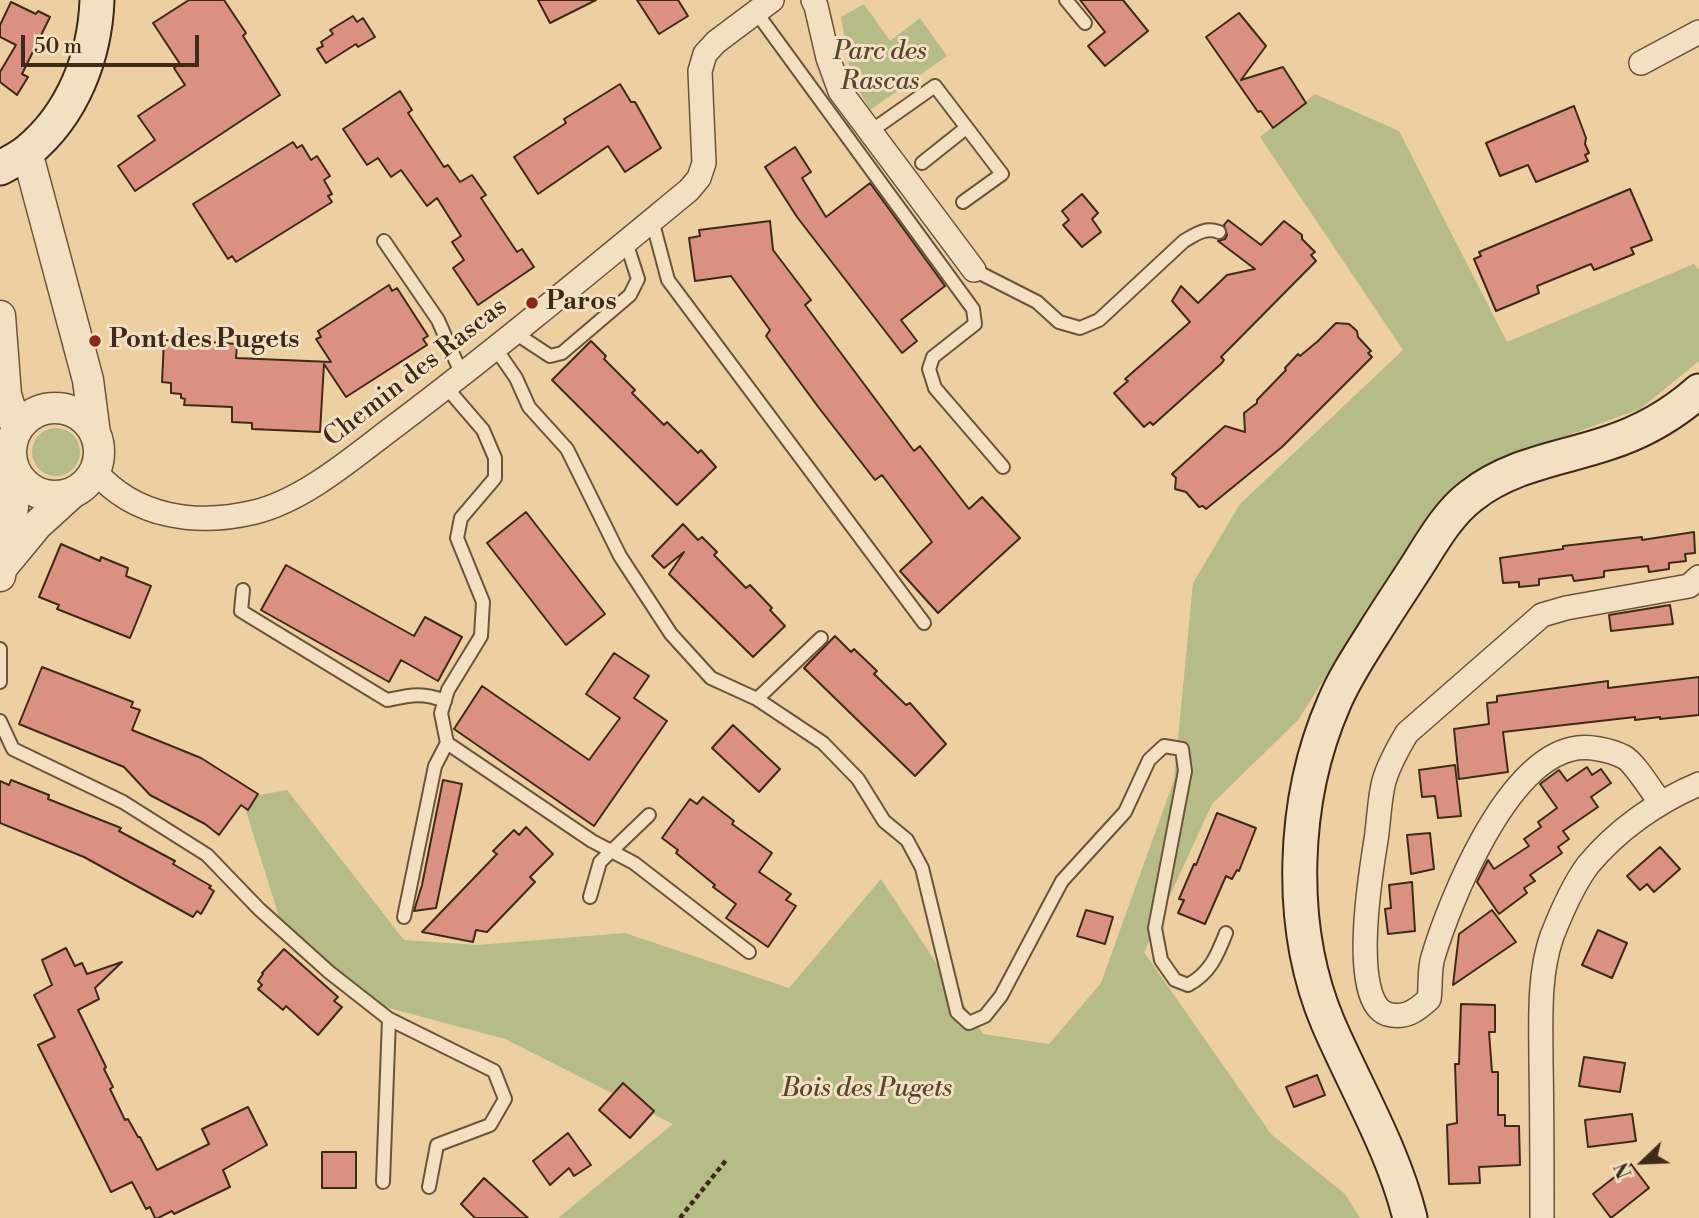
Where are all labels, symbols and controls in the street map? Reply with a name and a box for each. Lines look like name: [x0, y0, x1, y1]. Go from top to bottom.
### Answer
scale bar: [24, 21, 203, 65]
text: 50 m: [34, 34, 82, 60]
park label: Parc des Rascas: [833, 37, 927, 98]
place label: Paros: [546, 287, 617, 319]
street label: Chemin des Rascas: [318, 292, 514, 454]
marker: Paros: [524, 295, 540, 311]
place label: Pont des Pugets: [109, 325, 299, 357]
marker: Pont des Pugets: [87, 333, 103, 349]
park label: Bois des Pugets: [782, 1074, 952, 1106]
north arrow: [1608, 1127, 1678, 1197]
text: N: [1610, 1159, 1638, 1182]

